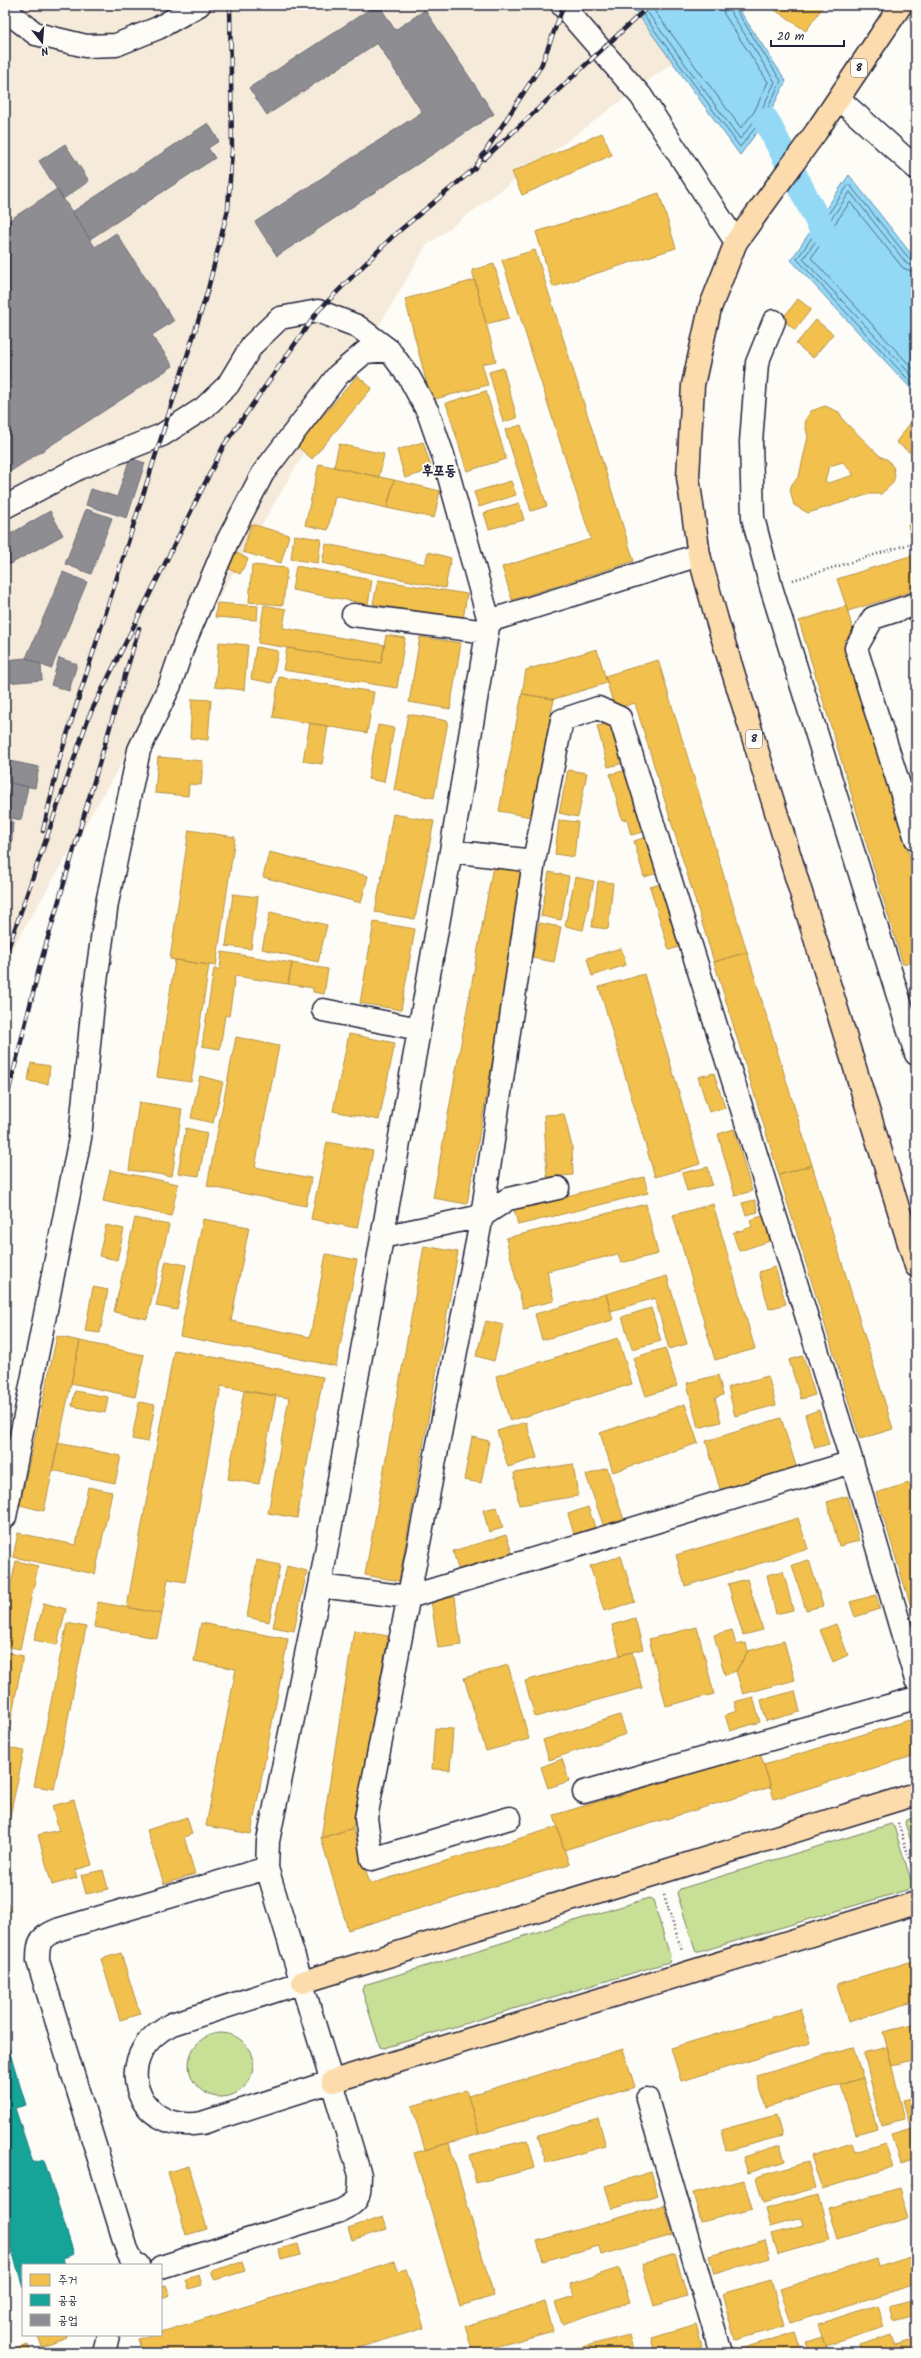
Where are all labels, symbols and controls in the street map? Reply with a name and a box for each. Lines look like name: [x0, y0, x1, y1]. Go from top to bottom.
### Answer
north arrow: [22, 22, 62, 62]
scale bar: [771, 22, 844, 48]
text: 20 m: [777, 27, 805, 46]
text: N: [39, 41, 51, 60]
road number: 8: [851, 59, 867, 77]
district label: 후포동: [422, 460, 456, 482]
road number: 8: [746, 730, 762, 748]
legend: [22, 2264, 162, 2336]
text: 주거: [58, 2271, 77, 2290]
text: 공공: [58, 2291, 77, 2310]
text: 공업: [58, 2311, 77, 2330]

